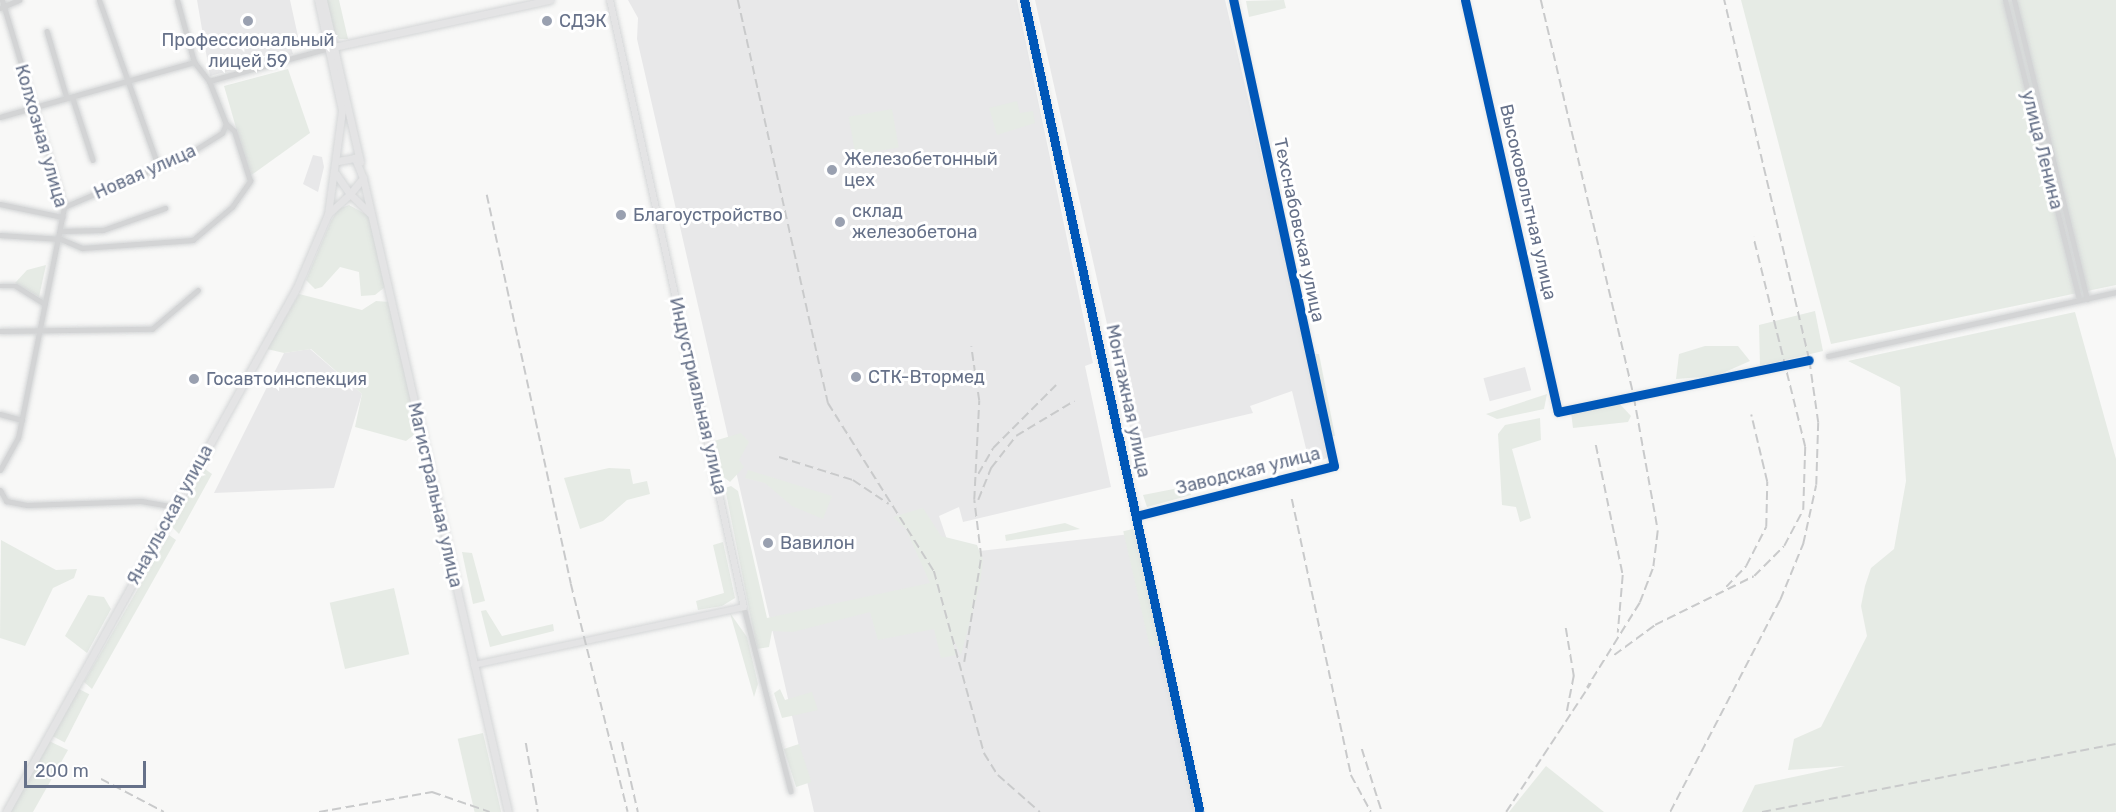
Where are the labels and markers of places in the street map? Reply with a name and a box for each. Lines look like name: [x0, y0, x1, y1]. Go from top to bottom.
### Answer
place label: СДЭК: [559, 10, 607, 32]
marker: Профессиональный лицей 59: [241, 14, 255, 28]
marker: СДЭК: [540, 14, 554, 28]
place label: Профессиональный лицей 59: [161, 30, 335, 72]
place label: Железобетонный цех: [844, 149, 998, 192]
marker: Железобетонный цех: [825, 163, 839, 177]
place label: склад железобетона: [852, 201, 977, 244]
place label: Благоустройство: [633, 204, 783, 226]
marker: Благоустройство: [614, 208, 628, 222]
marker: склад железобетона: [833, 215, 847, 229]
place label: СТК-Втормед: [868, 366, 985, 388]
place label: Госавтоинспекция: [206, 368, 367, 390]
marker: СТК-Втормед: [849, 370, 863, 384]
marker: Госавтоинспекция: [187, 372, 201, 386]
place label: Вавилон: [780, 532, 855, 554]
marker: Вавилон: [761, 536, 775, 550]

